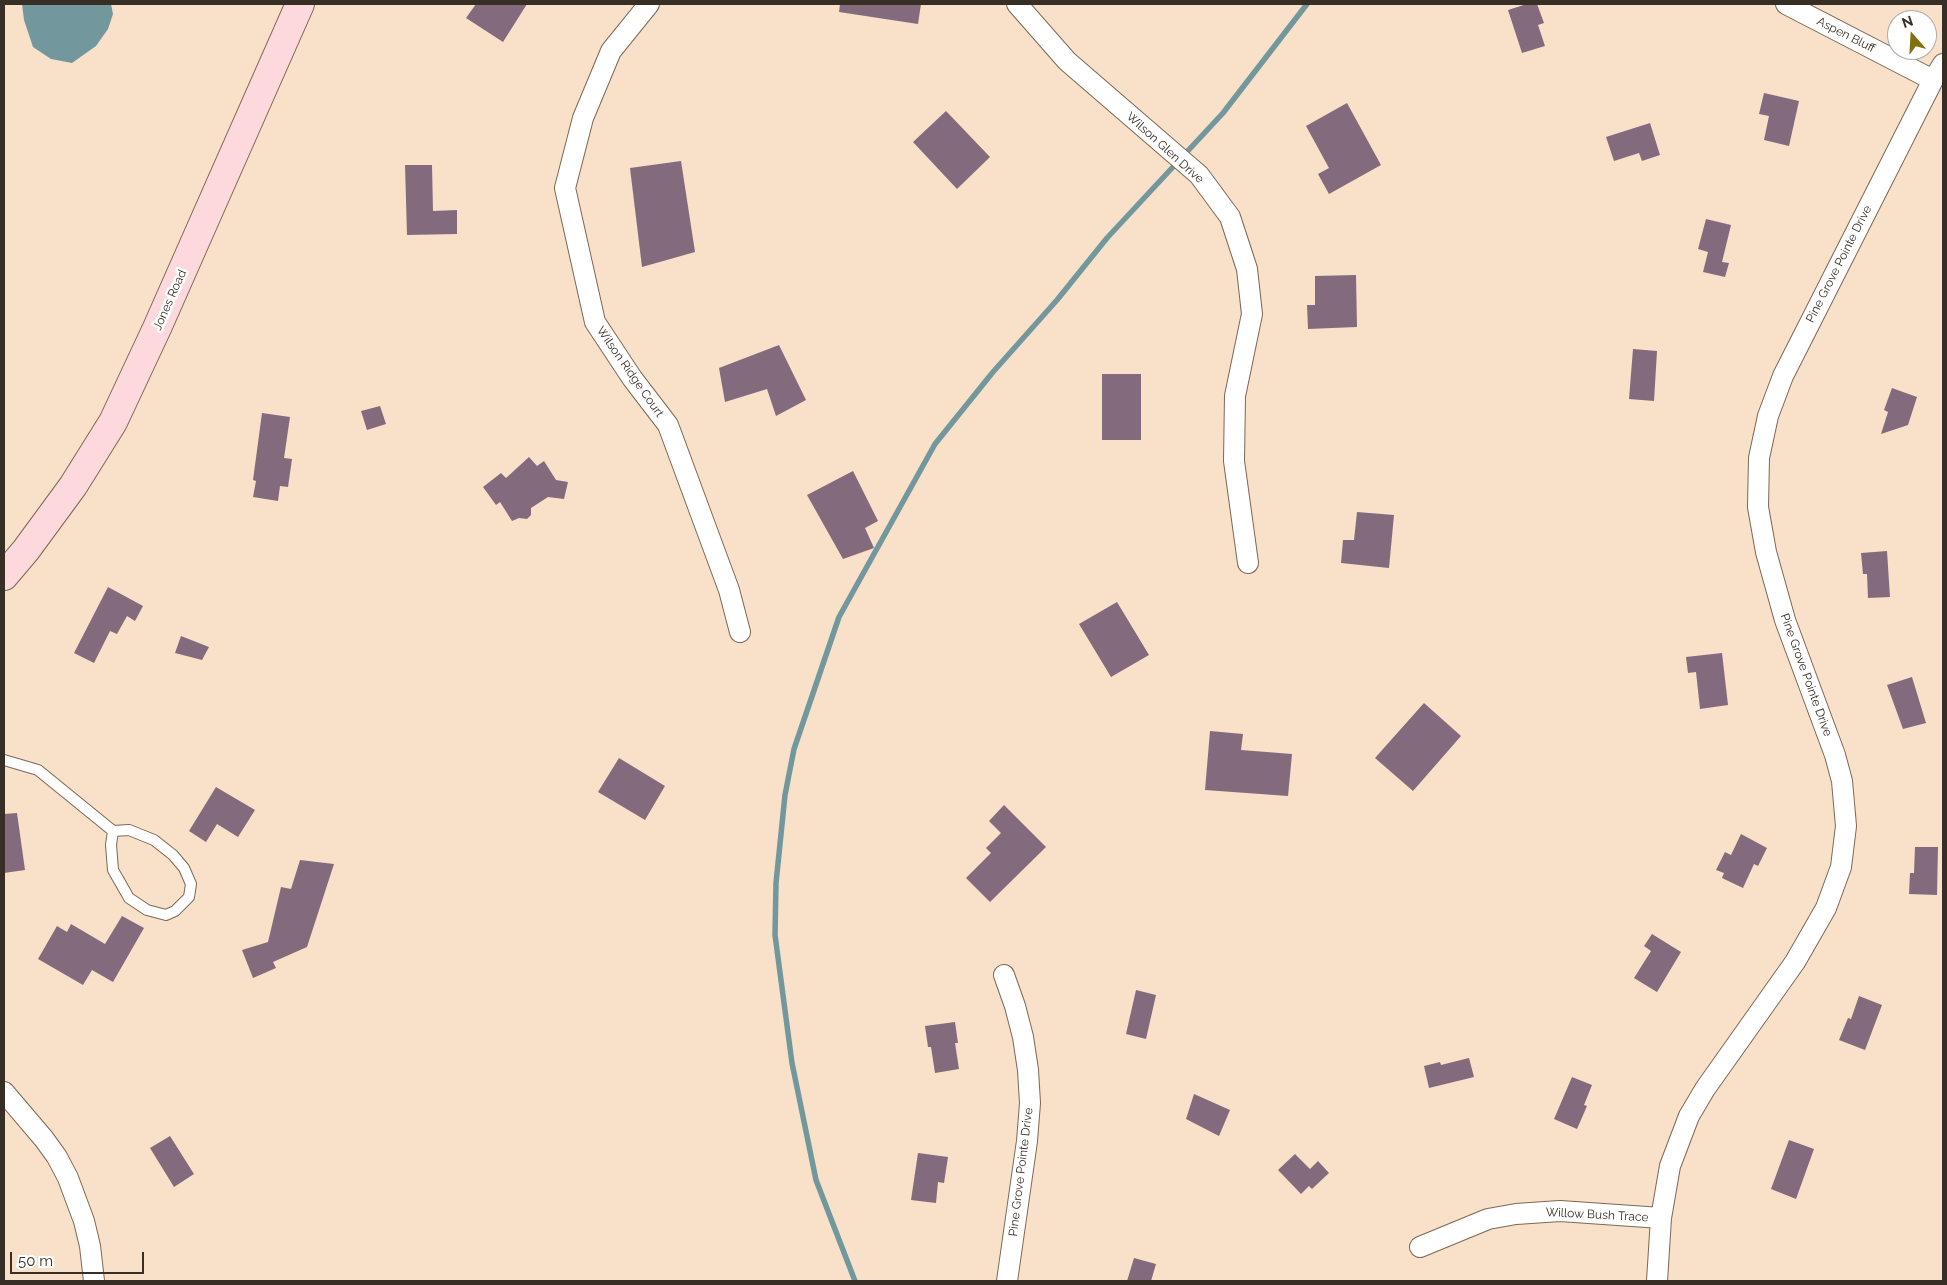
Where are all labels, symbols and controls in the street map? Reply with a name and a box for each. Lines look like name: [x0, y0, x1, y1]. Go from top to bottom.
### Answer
north arrow: [1887, 10, 1937, 60]
text: N: [1900, 12, 1915, 31]
street label: Aspen Bluff: [1814, 14, 1878, 56]
street label: Wilson Glen Drive: [1123, 110, 1207, 186]
street label: Pine Grove Pointe Drive: [1803, 203, 1875, 325]
street label: Jones Road: [150, 268, 190, 332]
street label: Wilson Ridge Court: [593, 324, 667, 420]
street label: Pine Grove Pointe Drive: [1777, 612, 1835, 738]
street label: Pine Grove Pointe Drive: [1006, 1107, 1036, 1237]
street label: Willow Bush Trace: [1545, 1205, 1649, 1225]
scale bar: [12, 1242, 146, 1274]
text: 50 m: [18, 1252, 53, 1270]

